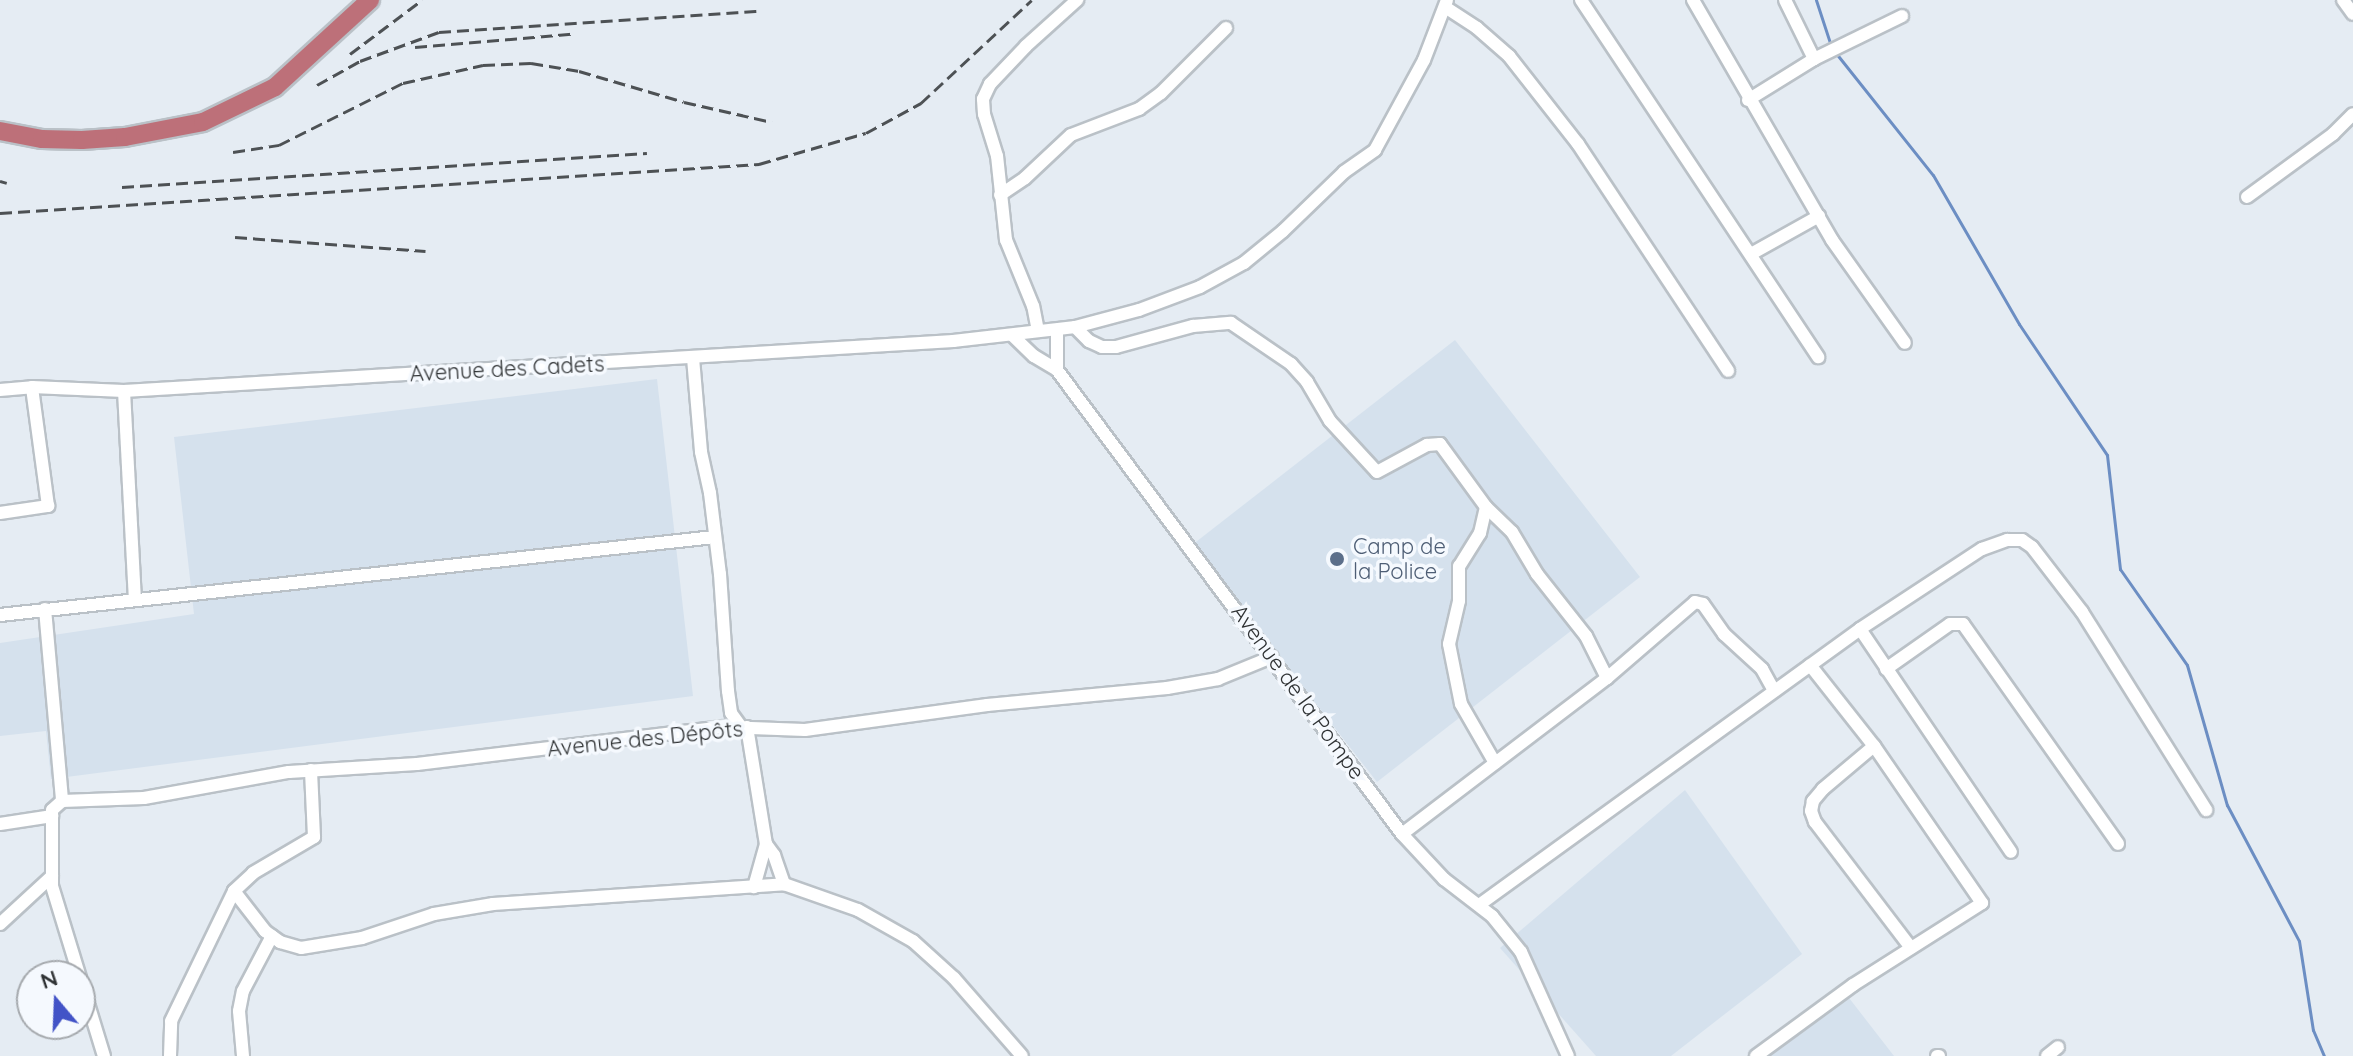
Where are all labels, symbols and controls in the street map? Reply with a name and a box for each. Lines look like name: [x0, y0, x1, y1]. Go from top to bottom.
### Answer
street label: Avenue des Cadets: [409, 351, 605, 387]
place label: Camp de la Police: [1353, 533, 1446, 584]
marker: Camp de la Police: [1328, 550, 1346, 568]
street label: Avenue de la Pompe: [1226, 600, 1370, 784]
street label: Avenue des Dépôts: [546, 716, 744, 762]
north arrow: [16, 960, 96, 1040]
text: N: [37, 963, 61, 995]

